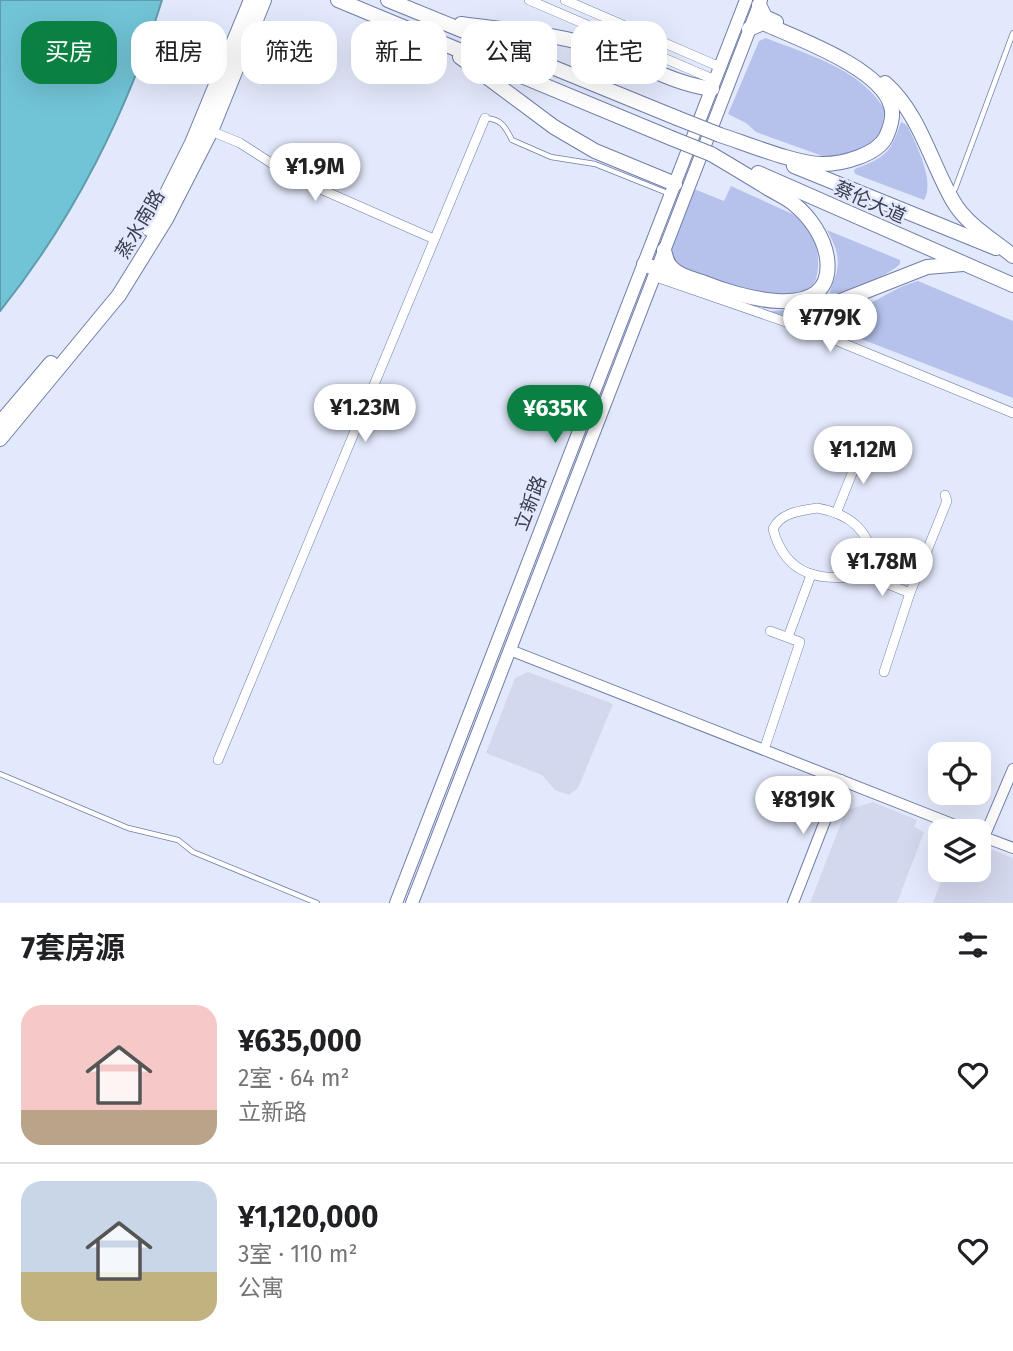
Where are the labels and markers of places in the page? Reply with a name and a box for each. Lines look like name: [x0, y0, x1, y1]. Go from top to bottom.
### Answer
pin: ¥1.9M: [266, 144, 364, 203]
pin: ¥779K: [781, 294, 879, 354]
pin: ¥1.23M: [308, 384, 422, 444]
pin: ¥635K: [506, 386, 604, 445]
pin: ¥1.12M: [806, 426, 920, 486]
pin: ¥1.78M: [825, 538, 939, 598]
pin: ¥819K: [754, 776, 852, 836]

